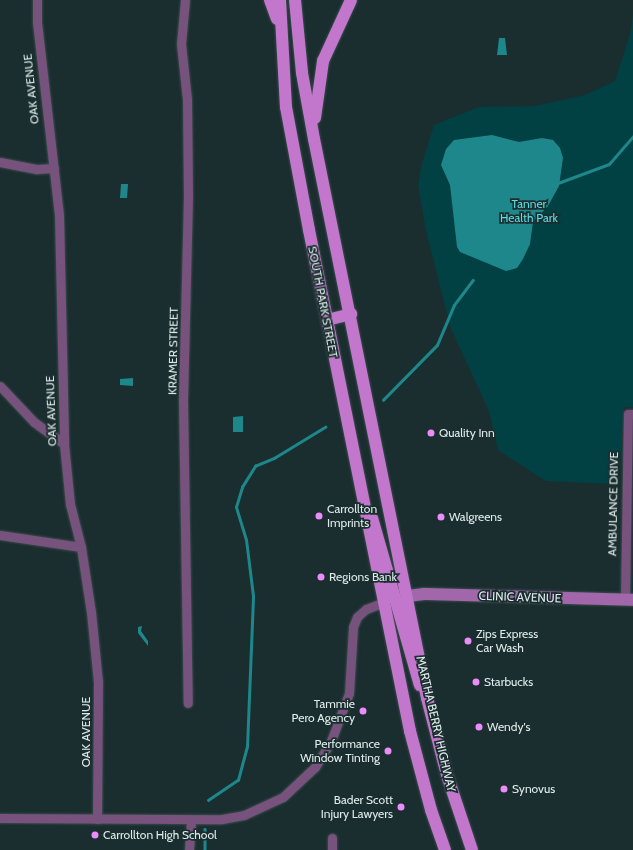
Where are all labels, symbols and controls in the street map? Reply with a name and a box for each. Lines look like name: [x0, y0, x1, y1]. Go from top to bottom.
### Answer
street label: OAK AVENUE: [20, 53, 42, 125]
park label: Tanner Health Park: [500, 197, 558, 225]
street label: SOUTH PARK STREET: [305, 245, 341, 359]
street label: KRAMER STREET: [165, 307, 181, 395]
street label: OAK AVENUE: [43, 375, 59, 447]
place label: Quality Inn: [439, 426, 495, 440]
marker: Quality Inn: [426, 428, 436, 438]
street label: AMBULANCE DRIVE: [605, 452, 621, 556]
place label: Carrollton Imprints: [327, 502, 377, 530]
place label: Walgreens: [449, 510, 502, 524]
marker: Carrollton Imprints: [314, 511, 324, 521]
marker: Walgreens: [436, 512, 446, 522]
place label: Regions Bank: [329, 570, 397, 584]
marker: Regions Bank: [316, 572, 326, 582]
street label: CLINIC AVENUE: [478, 588, 562, 606]
place label: Zips Express Car Wash: [476, 627, 538, 655]
marker: Zips Express Car Wash: [463, 636, 473, 646]
street label: MARTHA BERRY HIGHWAY: [413, 655, 459, 793]
place label: Starbucks: [484, 675, 533, 689]
marker: Starbucks: [471, 677, 481, 687]
street label: OAK AVENUE: [79, 697, 93, 767]
place label: Tammie Pero Agency: [292, 697, 355, 725]
marker: Tammie Pero Agency: [358, 706, 368, 716]
place label: Wendy's: [487, 720, 530, 734]
marker: Wendy's: [474, 722, 484, 732]
place label: Performance Window Tinting: [300, 737, 380, 765]
marker: Performance Window Tinting: [383, 746, 393, 756]
place label: Synovus: [512, 782, 555, 796]
marker: Synovus: [499, 784, 509, 794]
place label: Bader Scott Injury Lawyers: [321, 793, 393, 821]
marker: Bader Scott Injury Lawyers: [396, 802, 406, 812]
place label: Carrollton High School: [103, 828, 217, 842]
marker: Carrollton High School: [90, 830, 100, 840]

